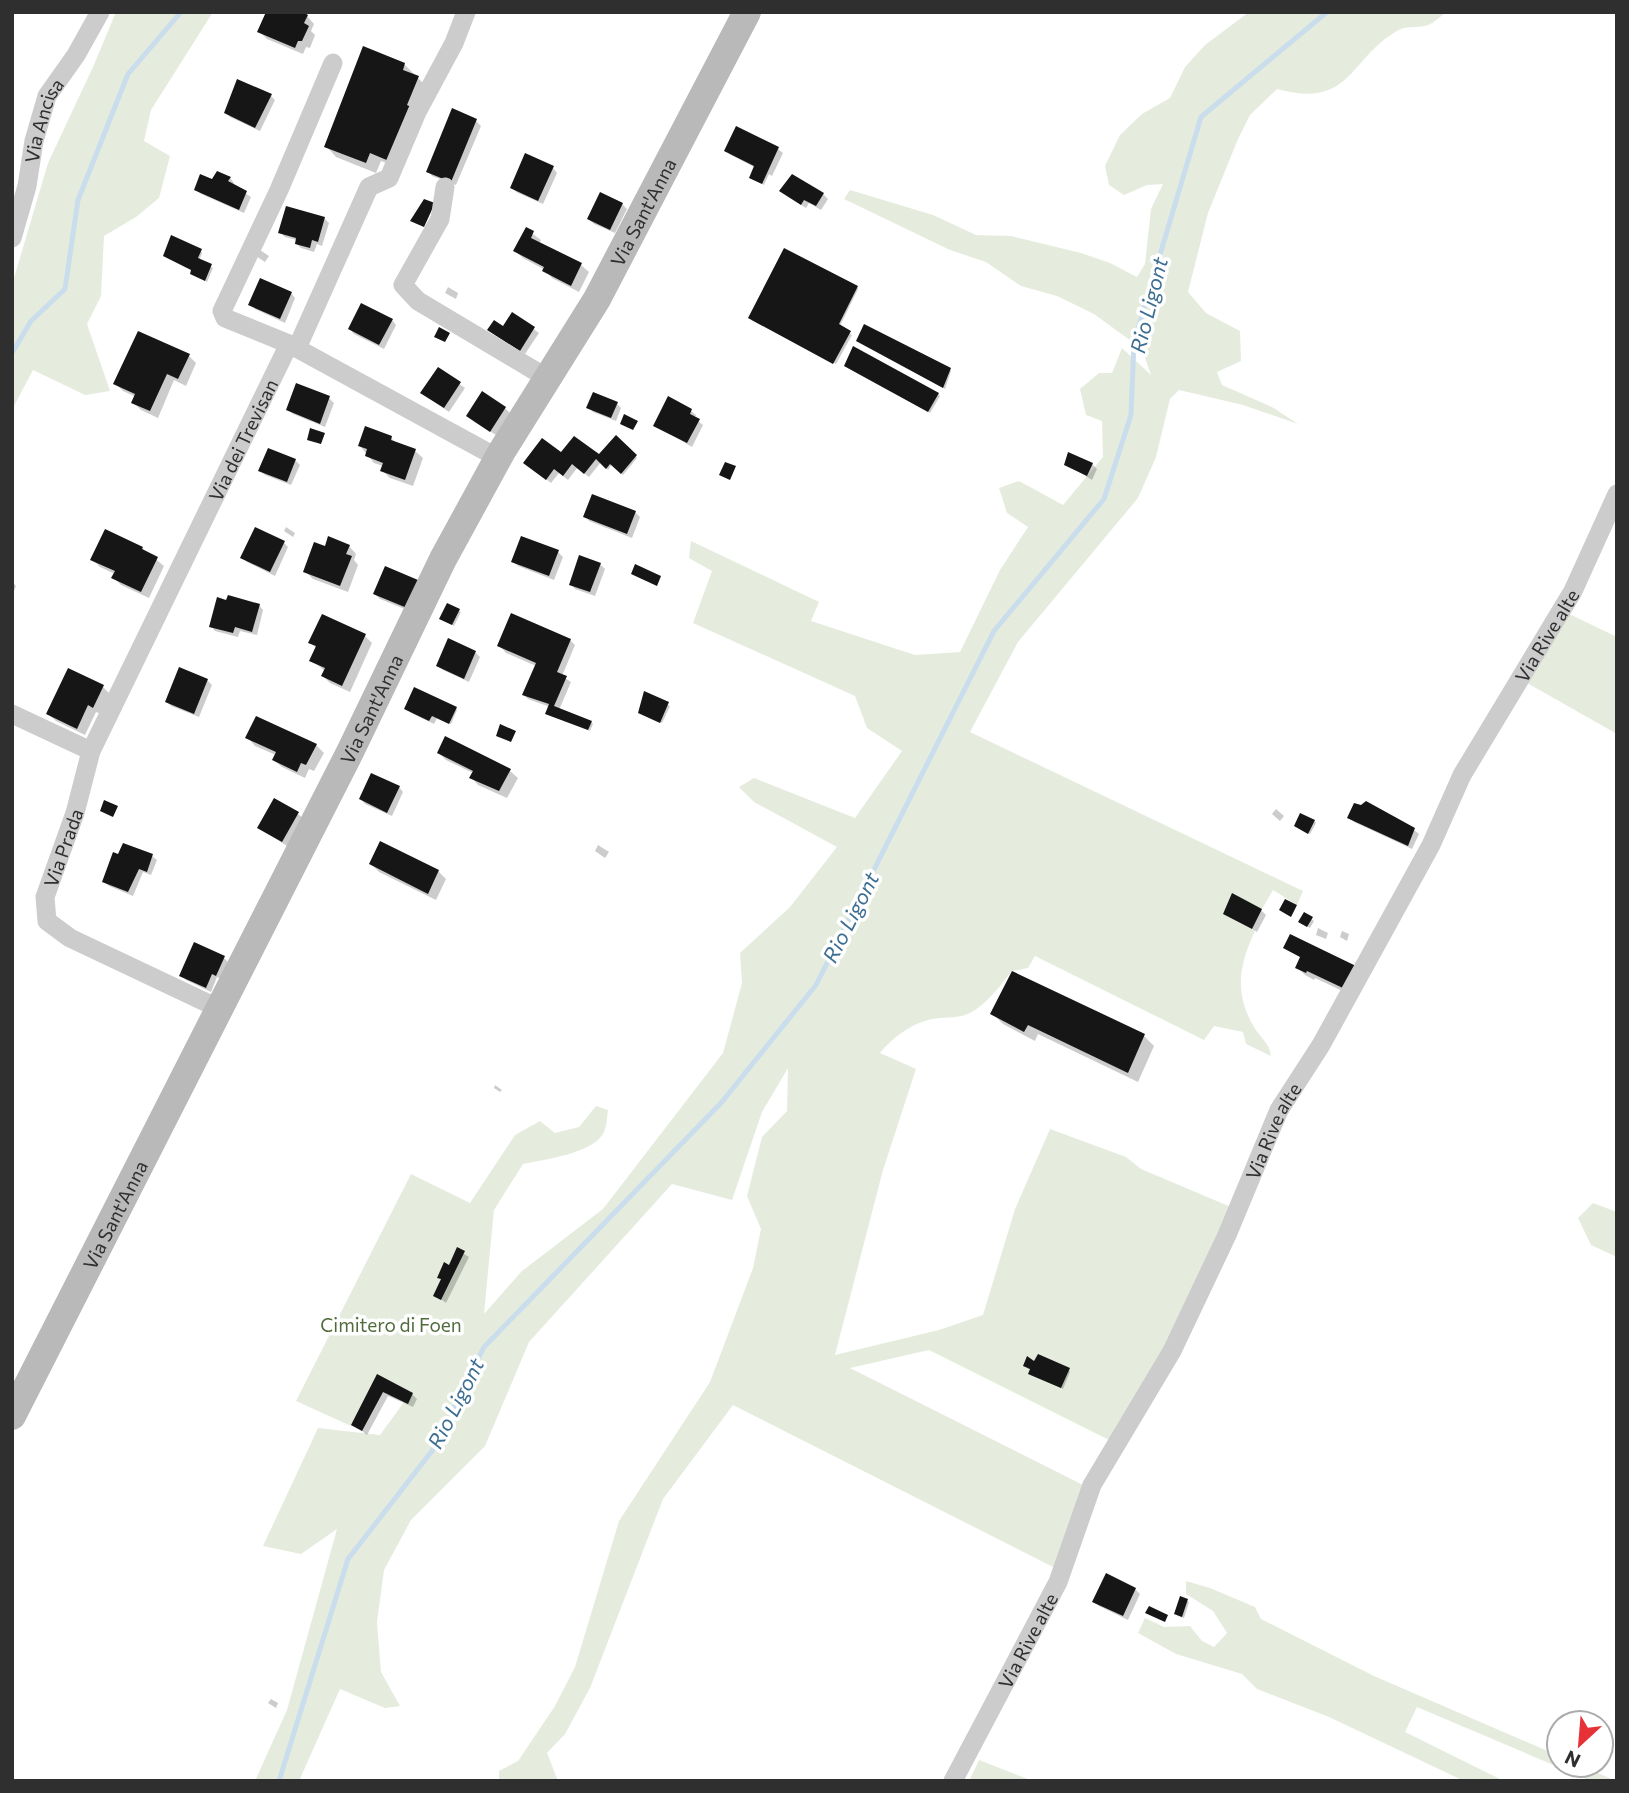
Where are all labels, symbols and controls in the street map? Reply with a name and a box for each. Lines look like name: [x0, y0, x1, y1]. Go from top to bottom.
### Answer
street label: Via Ancisa: [19, 73, 68, 164]
street label: Via Sant'Anna: [605, 154, 680, 270]
water label: Rio Ligont: [1124, 254, 1172, 355]
street label: Via dei Trevisan: [203, 375, 282, 504]
street label: Via Rive alte: [1509, 585, 1583, 686]
street label: Via Sant'Anna: [335, 650, 407, 768]
street label: Via Prada: [38, 805, 87, 890]
water label: Rio Ligont: [817, 867, 884, 966]
street label: Via Rive alte: [1240, 1078, 1305, 1183]
street label: Via Sant'Anna: [77, 1156, 152, 1273]
park label: Cimitero di Foen: [320, 1313, 462, 1336]
water label: Rio Ligont: [422, 1353, 489, 1452]
street label: Via Rive alte: [993, 1589, 1062, 1692]
north arrow: [1545, 1709, 1615, 1779]
text: N: [1561, 1746, 1584, 1773]

